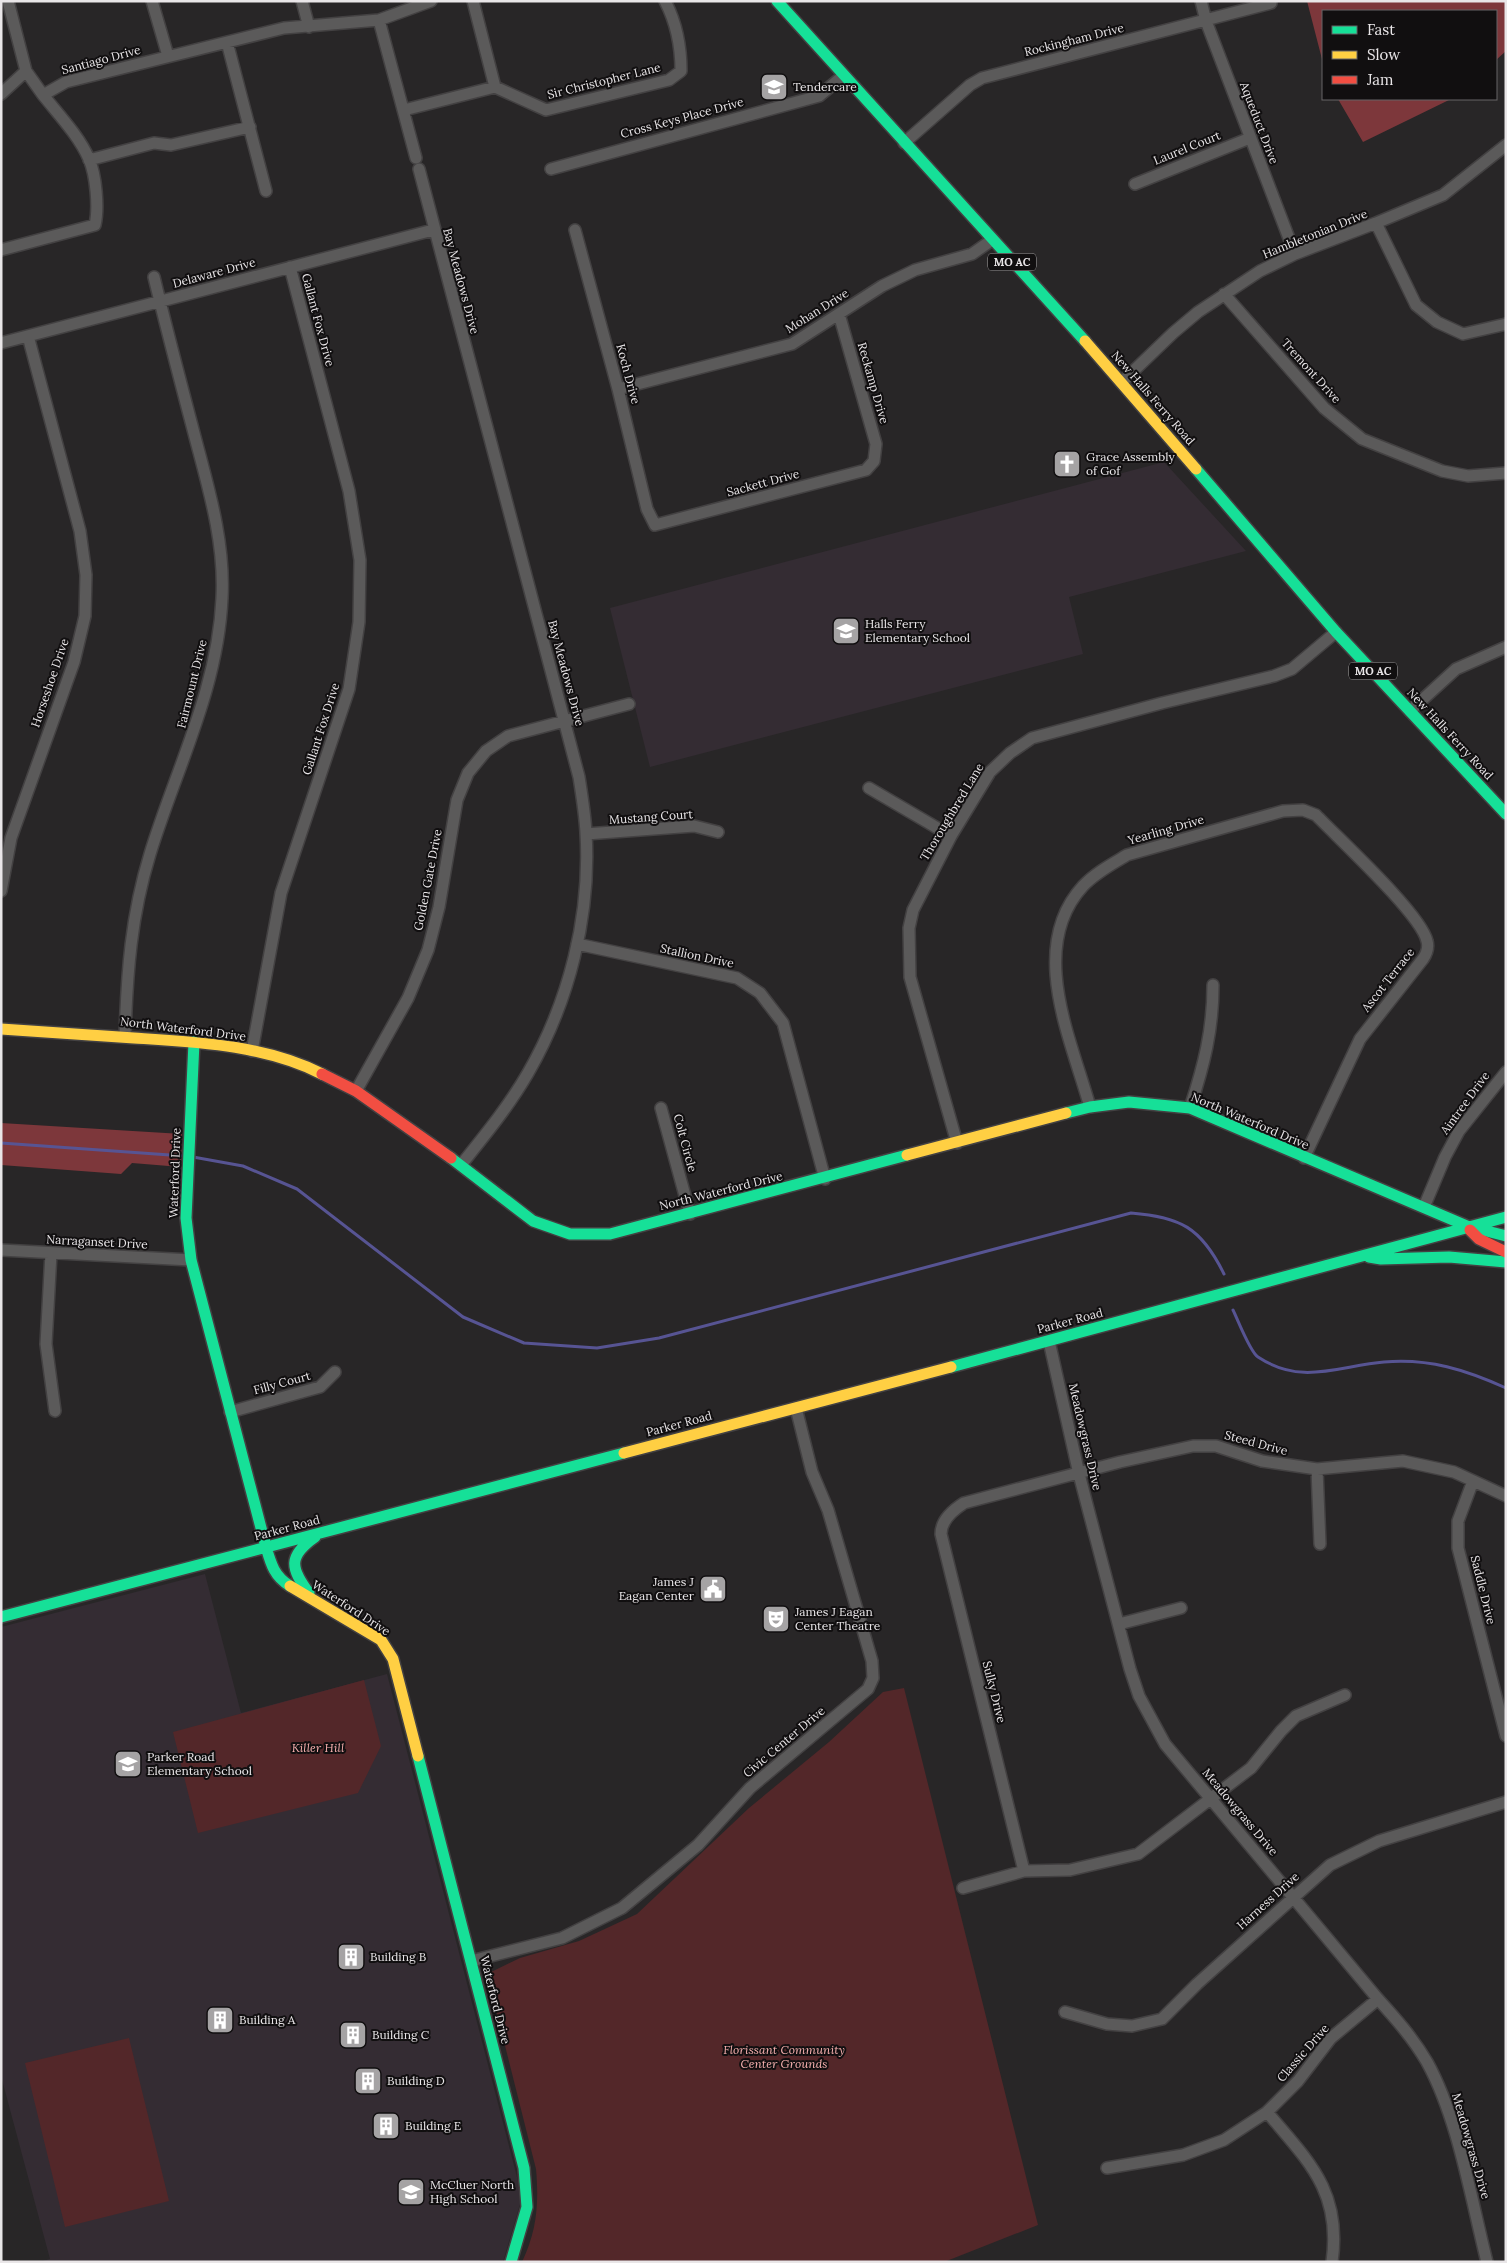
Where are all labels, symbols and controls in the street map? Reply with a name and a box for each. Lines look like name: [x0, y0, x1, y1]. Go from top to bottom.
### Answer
legend: [1322, 10, 1497, 100]
street label: Rockingham Drive: [1022, 20, 1126, 59]
text: Fast: [1367, 20, 1395, 39]
street label: Santiago Drive: [60, 42, 142, 77]
text: Slow: [1367, 45, 1400, 64]
street label: Sir Christopher Lane: [546, 59, 663, 102]
text: Jam: [1366, 70, 1394, 89]
school or university icon: Tendercare: [759, 72, 789, 102]
place label: Tendercare: [793, 79, 857, 94]
street label: Aqueduct Drive: [1237, 79, 1282, 166]
street label: Cross Keys Place Drive: [619, 94, 746, 141]
street label: Laurel Court: [1151, 127, 1223, 168]
street label: Hambletonian Drive: [1260, 205, 1370, 261]
street label: Bay Meadows Drive: [440, 226, 483, 336]
road number: MO AC: [988, 253, 1036, 270]
street label: Delaware Drive: [171, 254, 257, 291]
street label: Gallant Fox Drive: [299, 272, 338, 369]
street label: Mohan Drive: [782, 285, 852, 336]
street label: Tremont Drive: [1278, 335, 1345, 406]
street label: Reckamp Drive: [855, 340, 892, 426]
street label: Koch Drive: [613, 342, 644, 406]
street label: New Halls Ferry Road: [1108, 348, 1198, 448]
church icon: Grace Assembly of Gof: [1052, 449, 1082, 479]
place label: Grace Assembly of Gof: [1086, 449, 1175, 478]
street label: Sackett Drive: [725, 465, 801, 499]
school or university icon: Halls Ferry Elementary School: [831, 616, 861, 646]
place label: Halls Ferry Elementary School: [865, 616, 970, 645]
street label: Bay Meadows Drive: [545, 618, 588, 728]
street label: Horseshoe Drive: [27, 636, 72, 729]
street label: Fairmount Drive: [173, 638, 210, 730]
road number: MO AC: [1349, 662, 1397, 679]
street label: Gallant Fox Drive: [299, 680, 343, 777]
street label: New Halls Ferry Road: [1404, 685, 1497, 783]
street label: Thoroughbred Lane: [916, 760, 987, 863]
street label: Mustang Court: [608, 806, 694, 827]
street label: Yearling Drive: [1125, 811, 1206, 848]
street label: Golden Gate Drive: [410, 827, 445, 932]
street label: Stallion Drive: [659, 940, 736, 971]
street label: Ascot Terrace: [1357, 944, 1418, 1015]
street label: North Waterford Drive: [119, 1013, 247, 1044]
street label: Aintree Drive: [1436, 1068, 1493, 1138]
street label: North Waterford Drive: [1189, 1089, 1312, 1152]
street label: Colt Circle: [671, 1112, 701, 1174]
street label: Waterford Drive: [165, 1127, 184, 1218]
street label: North Waterford Drive: [658, 1168, 785, 1213]
street label: Narraganset Drive: [46, 1231, 149, 1252]
street label: Parker Road: [1035, 1305, 1104, 1337]
street label: Filly Court: [252, 1368, 312, 1397]
street label: Meadowgrass Drive: [1066, 1382, 1105, 1492]
street label: Parker Road: [644, 1408, 713, 1440]
street label: Steed Drive: [1223, 1427, 1290, 1458]
street label: Parker Road: [252, 1512, 321, 1544]
street label: Saddle Drive: [1468, 1554, 1499, 1626]
place label: James J Eagan Center: [619, 1574, 695, 1603]
public building icon: James J Eagan Center: [698, 1574, 728, 1604]
street label: Waterford Drive: [309, 1577, 394, 1639]
theatre icon: James J Eagan Center Theatre: [761, 1604, 791, 1634]
place label: James J Eagan Center Theatre: [794, 1604, 881, 1633]
street label: Sulky Drive: [980, 1659, 1010, 1725]
street label: Civic Center Drive: [740, 1703, 828, 1780]
park label: Killer Hill: [292, 1740, 345, 1755]
school or university icon: Parker Road Elementary School: [113, 1749, 143, 1779]
place label: Parker Road Elementary School: [147, 1749, 252, 1778]
street label: Meadowgrass Drive: [1199, 1765, 1282, 1859]
street label: Harness Drive: [1233, 1868, 1302, 1933]
building icon: Building B: [336, 1942, 366, 1972]
place label: Building B: [370, 1949, 426, 1964]
street label: Waterford Drive: [477, 1954, 514, 2046]
building icon: Building A: [205, 2005, 235, 2035]
place label: Building A: [239, 2012, 296, 2027]
building icon: Building C: [338, 2020, 368, 2050]
street label: Classic Drive: [1273, 2020, 1332, 2085]
place label: Building C: [372, 2027, 430, 2042]
park label: Florissant Community Center Grounds: [723, 2042, 845, 2071]
building icon: Building D: [353, 2066, 383, 2096]
place label: Building D: [387, 2073, 445, 2088]
street label: Meadowgrass Drive: [1449, 2091, 1494, 2201]
building icon: Building E: [371, 2111, 401, 2141]
place label: Building E: [405, 2118, 461, 2133]
school or university icon: McCluer North High School: [396, 2177, 426, 2207]
place label: McCluer North High School: [430, 2177, 514, 2206]

